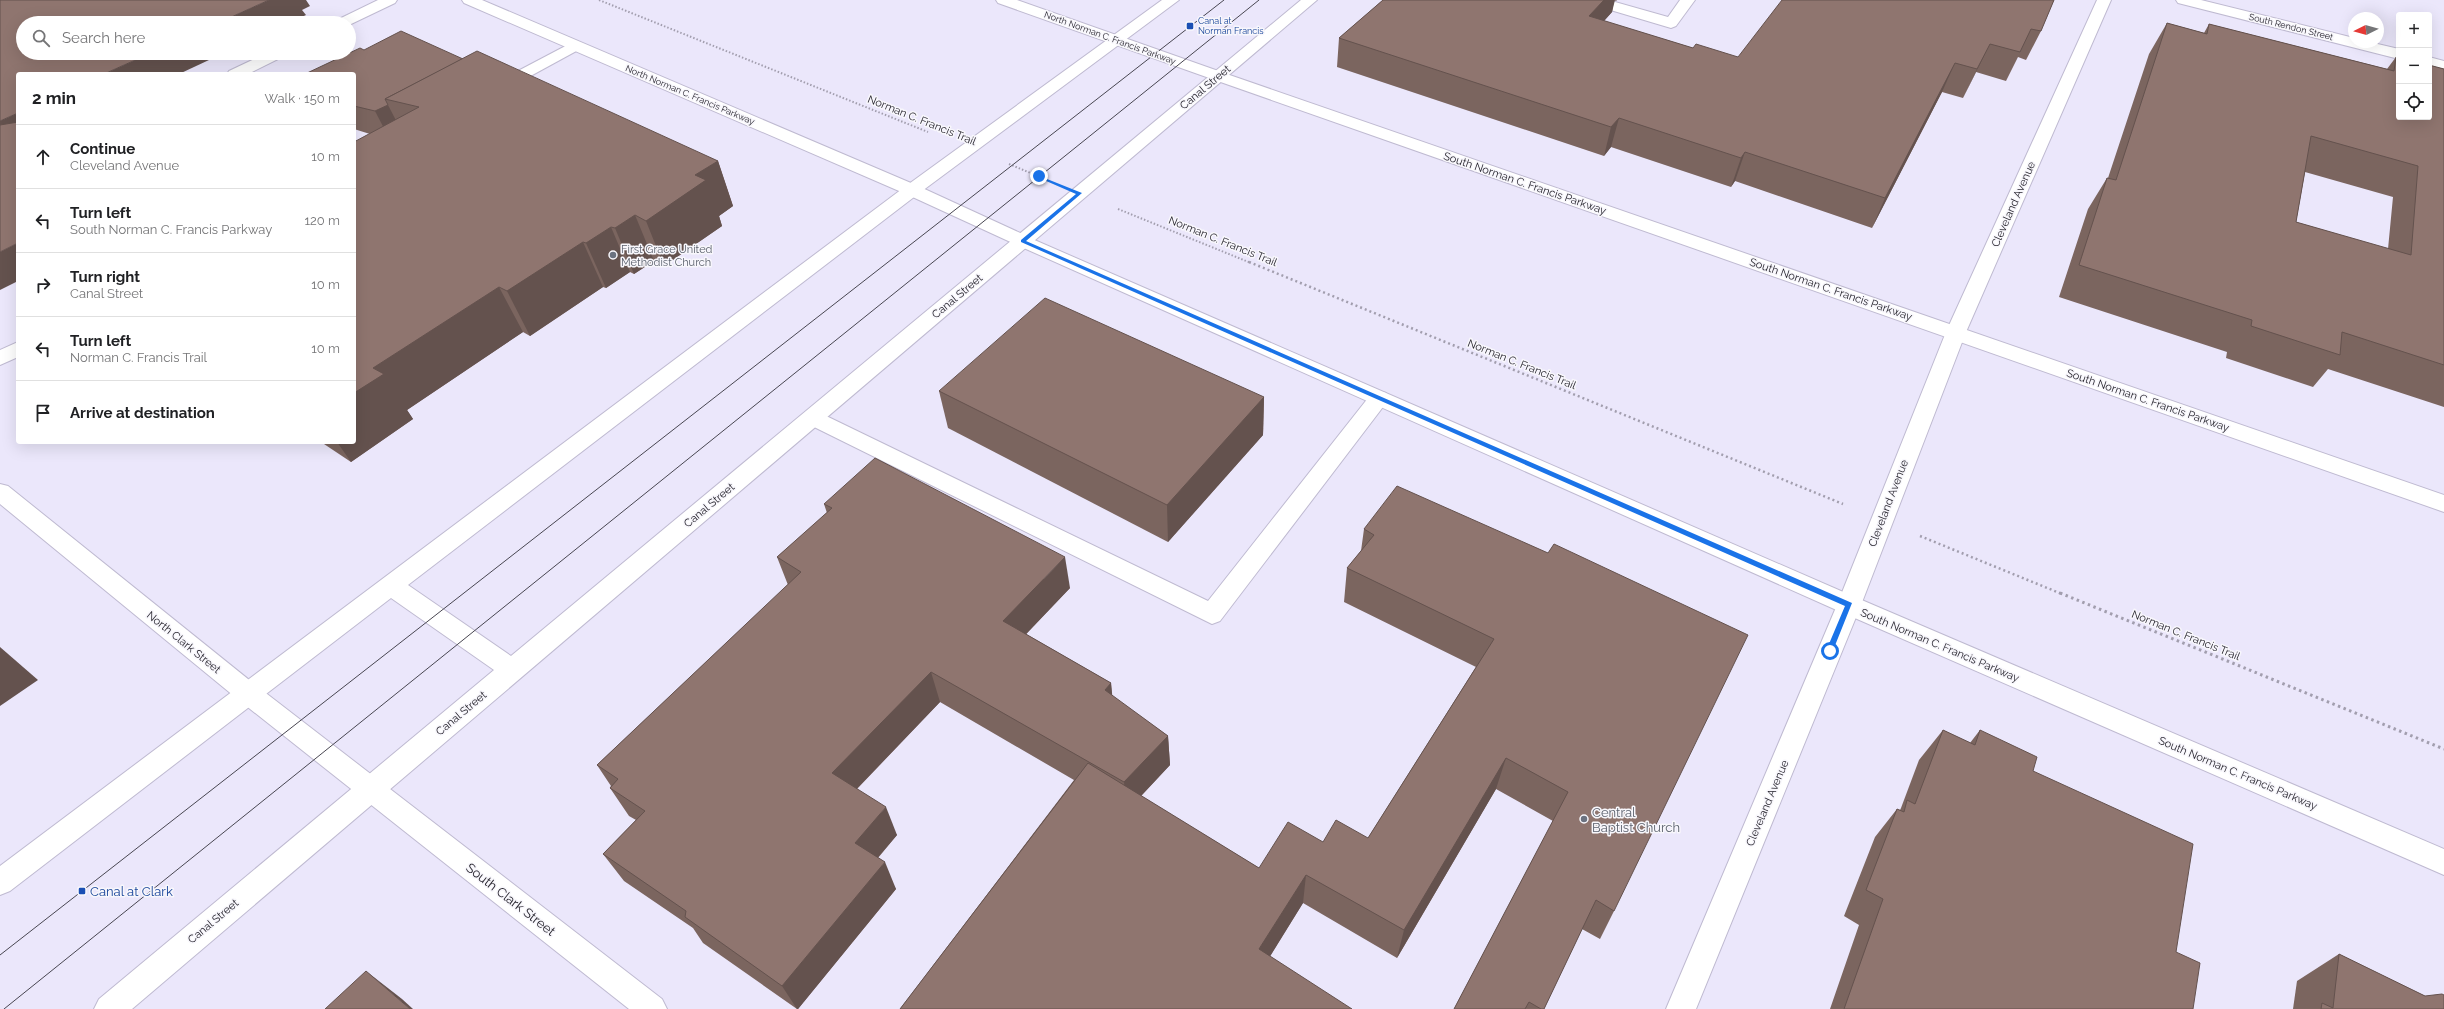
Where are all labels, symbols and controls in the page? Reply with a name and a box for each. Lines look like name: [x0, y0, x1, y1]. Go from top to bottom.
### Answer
street label: North Norman C. Francis Parkway: [1043, 9, 1177, 67]
street label: South Rendon Street: [2248, 12, 2334, 42]
north arrow: [2348, 12, 2384, 48]
map controls: [2396, 12, 2432, 120]
button: +: [2396, 12, 2432, 48]
search box: [16, 16, 356, 60]
place label: Canal at Norman Francis: [1198, 16, 1264, 36]
marker: Canal at Norman Francis: [1185, 21, 1195, 31]
icon: search: [30, 27, 52, 49]
text: Search here: [62, 29, 145, 47]
button: −: [2396, 48, 2432, 84]
street label: Canal Street: [1177, 62, 1233, 112]
street label: North Norman C. Francis Parkway: [624, 63, 756, 127]
button: locate: [2396, 84, 2432, 120]
text: 2 min: [32, 88, 76, 108]
text: Walk · 150 m: [265, 91, 340, 106]
street label: Norman C. Francis Trail: [866, 93, 978, 148]
text: Continue: [70, 140, 135, 158]
icon: ahead: [32, 146, 54, 168]
text: 10 m: [311, 149, 340, 164]
street label: South Norman C. Francis Parkway: [1442, 149, 1608, 217]
text: Cleveland Avenue: [70, 158, 179, 173]
street label: Cleveland Avenue: [1989, 159, 2038, 249]
route end: [1030, 167, 1048, 185]
text: Turn left: [70, 204, 131, 222]
icon: left: [32, 210, 54, 232]
text: 120 m: [304, 213, 340, 228]
street label: Norman C. Francis Trail: [1167, 214, 1279, 269]
text: South Norman C. Francis Parkway: [70, 222, 272, 237]
place label: First Grace United Methodist Church: [621, 243, 713, 269]
marker: First Grace United Methodist Church: [608, 250, 618, 260]
street label: South Norman C. Francis Parkway: [1748, 255, 1914, 323]
text: Turn right: [70, 268, 140, 286]
street label: Canal Street: [929, 271, 985, 321]
icon: right: [32, 274, 54, 296]
text: 10 m: [311, 277, 340, 292]
text: Canal Street: [70, 286, 143, 301]
text: Turn left: [70, 332, 131, 350]
street label: Norman C. Francis Trail: [1466, 337, 1578, 392]
icon: left: [32, 338, 54, 360]
text: 10 m: [311, 341, 340, 356]
text: Norman C. Francis Trail: [70, 350, 207, 365]
street label: South Norman C. Francis Parkway: [2065, 366, 2231, 434]
icon: arrive: [32, 402, 54, 424]
text: Arrive at destination: [70, 404, 215, 422]
street label: Cleveland Avenue: [1866, 457, 1911, 549]
street label: Canal Street: [681, 480, 737, 530]
street label: South Norman C. Francis Parkway: [1859, 606, 2021, 685]
street label: Norman C. Francis Trail: [2130, 608, 2242, 663]
street label: North Clark Street: [144, 609, 223, 676]
route start: [1821, 642, 1839, 660]
street label: Canal Street: [433, 688, 489, 738]
street label: South Norman C. Francis Parkway: [2157, 734, 2319, 813]
street label: Cleveland Avenue: [1743, 758, 1792, 848]
place label: Central Baptist Church: [1592, 805, 1680, 835]
marker: Central Baptist Church: [1579, 814, 1589, 824]
street label: South Clark Street: [463, 860, 559, 939]
place label: Canal at Clark: [90, 884, 173, 899]
marker: Canal at Clark: [77, 886, 87, 896]
street label: Canal Street: [185, 896, 241, 946]

